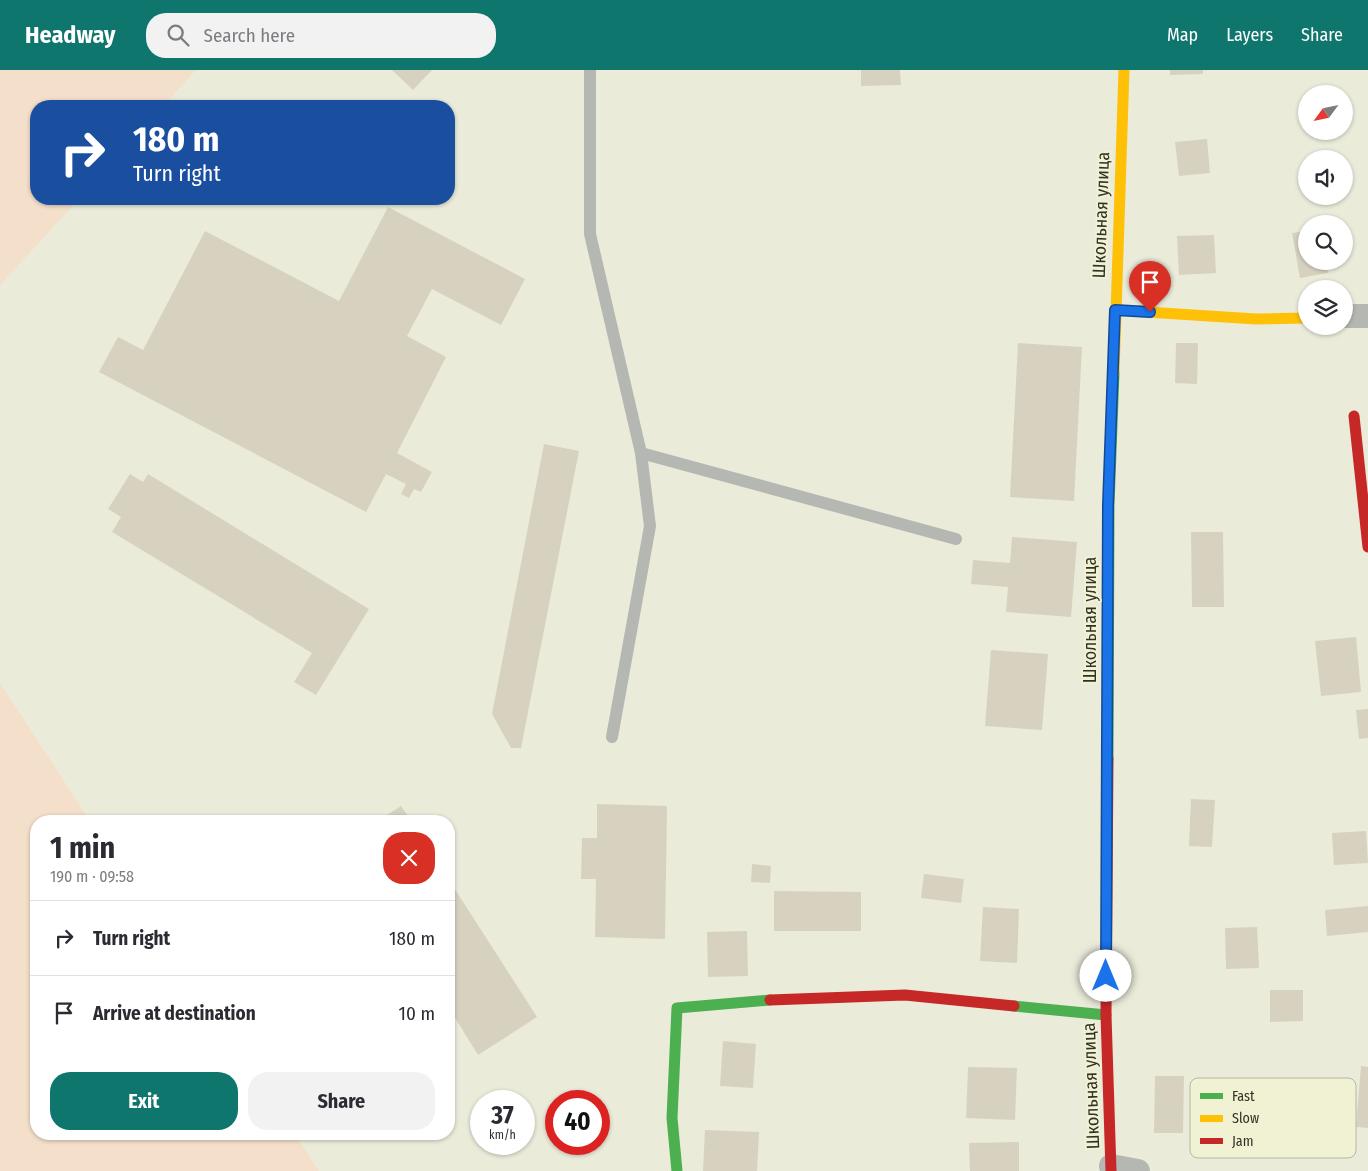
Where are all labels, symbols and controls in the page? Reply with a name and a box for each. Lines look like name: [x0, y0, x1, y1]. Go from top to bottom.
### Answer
search box: [146, 13, 496, 58]
text: Headway: [25, 21, 116, 49]
icon: search: [164, 21, 192, 49]
text: Search here: [204, 24, 295, 47]
text: Map: [1167, 24, 1198, 46]
text: Layers: [1226, 24, 1273, 46]
text: Share: [1301, 24, 1343, 46]
north arrow: [1298, 85, 1352, 140]
map controls: [1298, 85, 1353, 335]
text: 180 m: [133, 118, 219, 160]
icon: right: [50, 120, 115, 185]
button: sound: [1298, 150, 1353, 205]
street label: Школьная улица: [1088, 151, 1114, 279]
text: Turn right: [133, 160, 221, 187]
button: search: [1298, 215, 1353, 270]
pin: [1129, 261, 1171, 312]
icon: arrive: [1136, 268, 1164, 296]
button: layers: [1298, 280, 1353, 335]
street label: Школьная улица: [1079, 557, 1101, 683]
text: 1 min: [50, 830, 115, 866]
button: close: [383, 832, 435, 884]
text: 190 m · 09:58: [50, 867, 134, 886]
icon: right: [50, 924, 78, 952]
text: Turn right: [93, 927, 170, 950]
text: 180 m: [389, 927, 435, 950]
position arrow: [1079, 949, 1131, 1001]
icon: arrive: [50, 999, 78, 1027]
text: Arrive at destination: [93, 1002, 256, 1025]
text: 10 m: [399, 1002, 435, 1025]
street label: Школьная улица: [1078, 1022, 1104, 1150]
button: Exit: [50, 1072, 238, 1130]
button: Share: [248, 1072, 435, 1130]
legend: [1190, 1078, 1356, 1158]
text: Fast: [1232, 1088, 1255, 1105]
speed limit sign: 40: [545, 1090, 610, 1155]
text: 37: [491, 1101, 514, 1131]
text: Slow: [1232, 1110, 1259, 1127]
text: km/h: [489, 1128, 516, 1142]
text: Jam: [1232, 1133, 1253, 1150]

